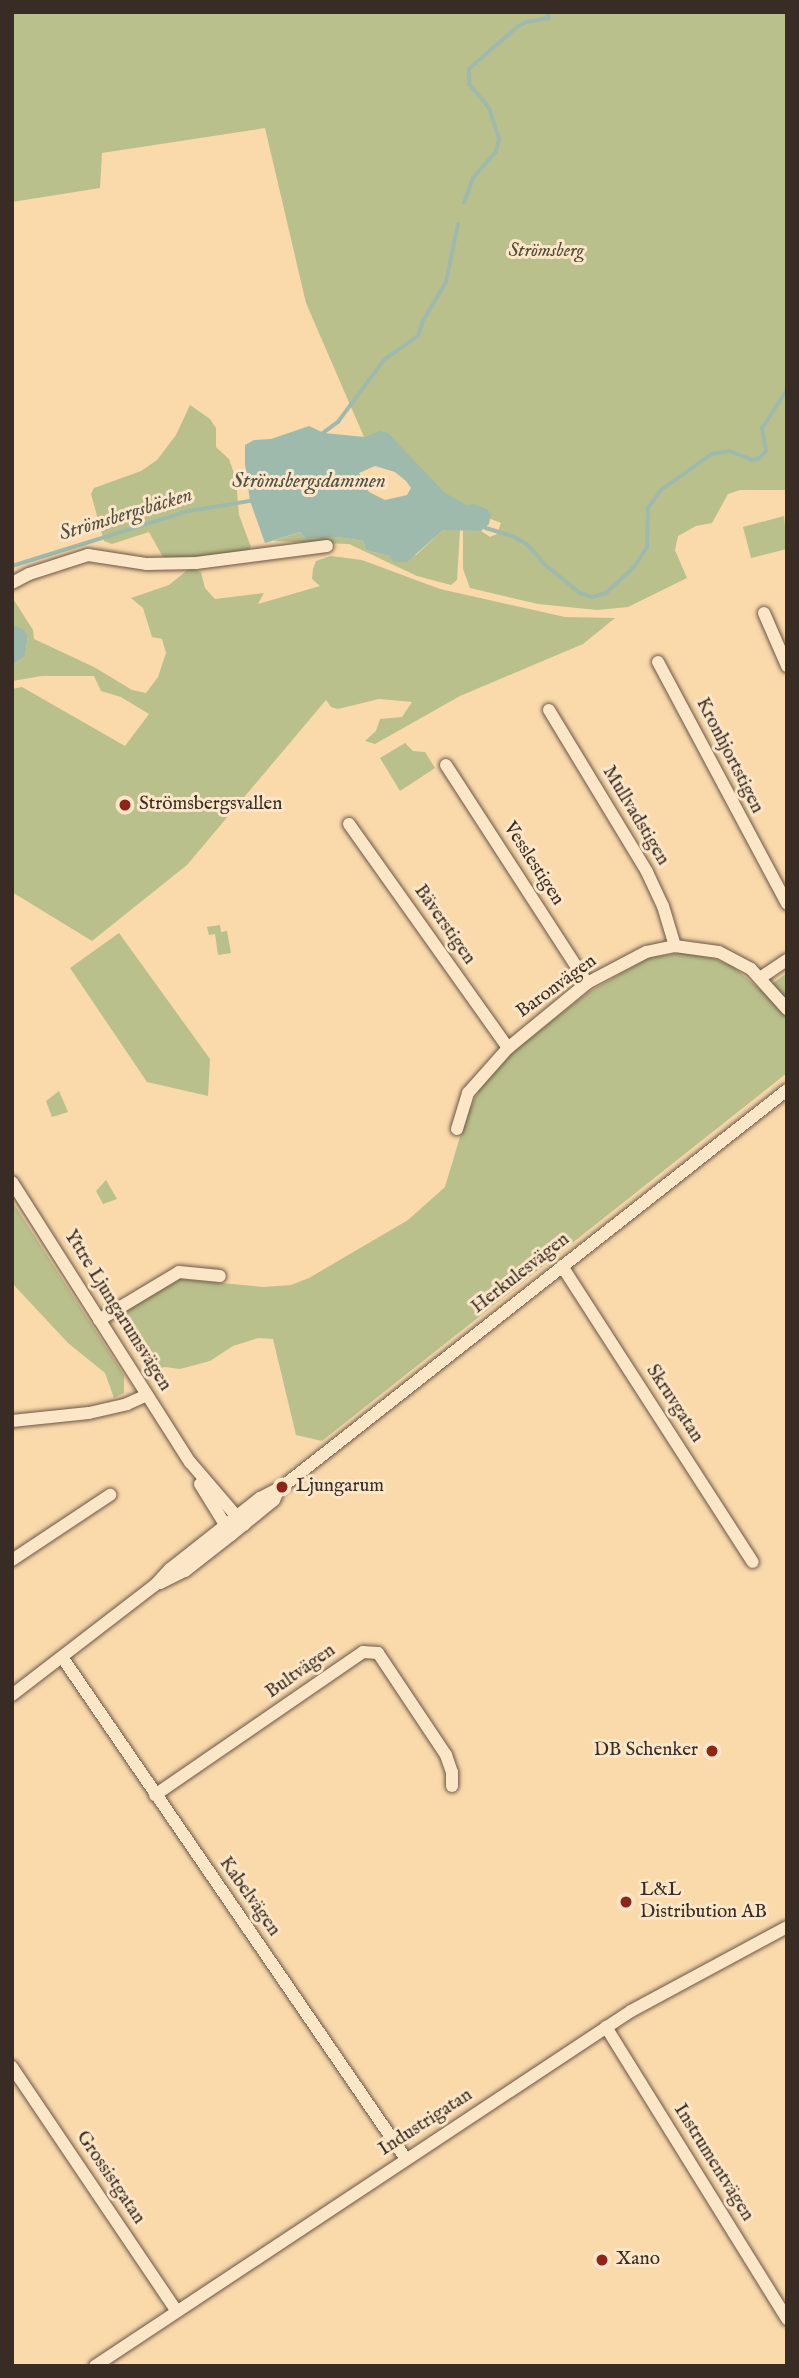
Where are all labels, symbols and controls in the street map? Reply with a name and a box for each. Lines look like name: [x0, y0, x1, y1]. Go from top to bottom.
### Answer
park label: Strömsberg: [508, 241, 584, 263]
water label: Strömsbergsdammen: [232, 469, 386, 495]
water label: Strömsbergsbäcken: [56, 483, 196, 547]
street label: Kronhjortstigen: [690, 694, 768, 818]
street label: Mullvadstigen: [596, 762, 674, 870]
place label: Strömsbergsvallen: [139, 794, 282, 816]
marker: Strömsbergsvallen: [117, 797, 133, 813]
street label: Vesslestigen: [498, 818, 568, 910]
street label: Bäverstigen: [408, 881, 480, 969]
street label: Baronvägen: [512, 950, 602, 1024]
street label: Yttre Ljungarumsvägen: [58, 1226, 176, 1396]
street label: Herkulesvägen: [468, 1229, 574, 1319]
street label: Skruvgatan: [640, 1361, 708, 1447]
place label: Ljungarum: [296, 1476, 384, 1498]
marker: Ljungarum: [274, 1479, 290, 1495]
street label: Bultvägen: [262, 1640, 340, 1704]
place label: DB Schenker: [594, 1740, 698, 1762]
marker: DB Schenker: [704, 1743, 720, 1759]
street label: Kabelvägen: [213, 1853, 285, 1941]
place label: L&L Distribution AB: [640, 1880, 767, 1924]
marker: L&L Distribution AB: [618, 1894, 634, 1910]
street label: Industrigatan: [375, 2084, 477, 2162]
street label: Instrumentvägen: [668, 2100, 758, 2226]
street label: Grossistgatan: [71, 2127, 149, 2229]
place label: Xano: [616, 2249, 660, 2271]
marker: Xano: [594, 2252, 610, 2268]

